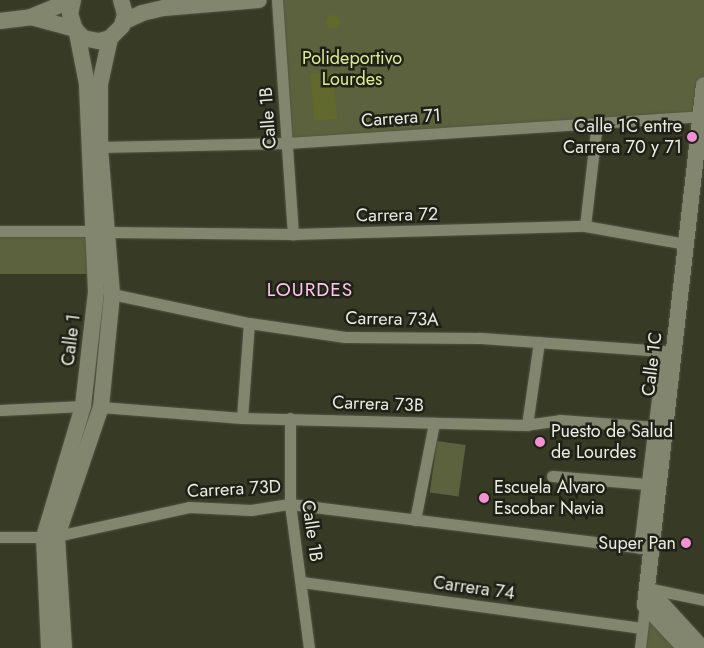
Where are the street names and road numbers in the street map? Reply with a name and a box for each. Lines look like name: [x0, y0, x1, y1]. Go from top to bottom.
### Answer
street label: Calle 1B: [255, 86, 281, 150]
street label: Carrera 71: [360, 104, 442, 132]
street label: Carrera 72: [356, 203, 438, 227]
street label: Carrera 73A: [345, 307, 439, 331]
street label: Calle 1: [57, 313, 85, 367]
street label: Calle 1C: [637, 331, 667, 397]
street label: Carrera 73B: [332, 392, 424, 416]
street label: Carrera 73D: [186, 476, 282, 502]
street label: Calle 1B: [297, 499, 327, 563]
street label: Carrera 74: [432, 572, 516, 604]

